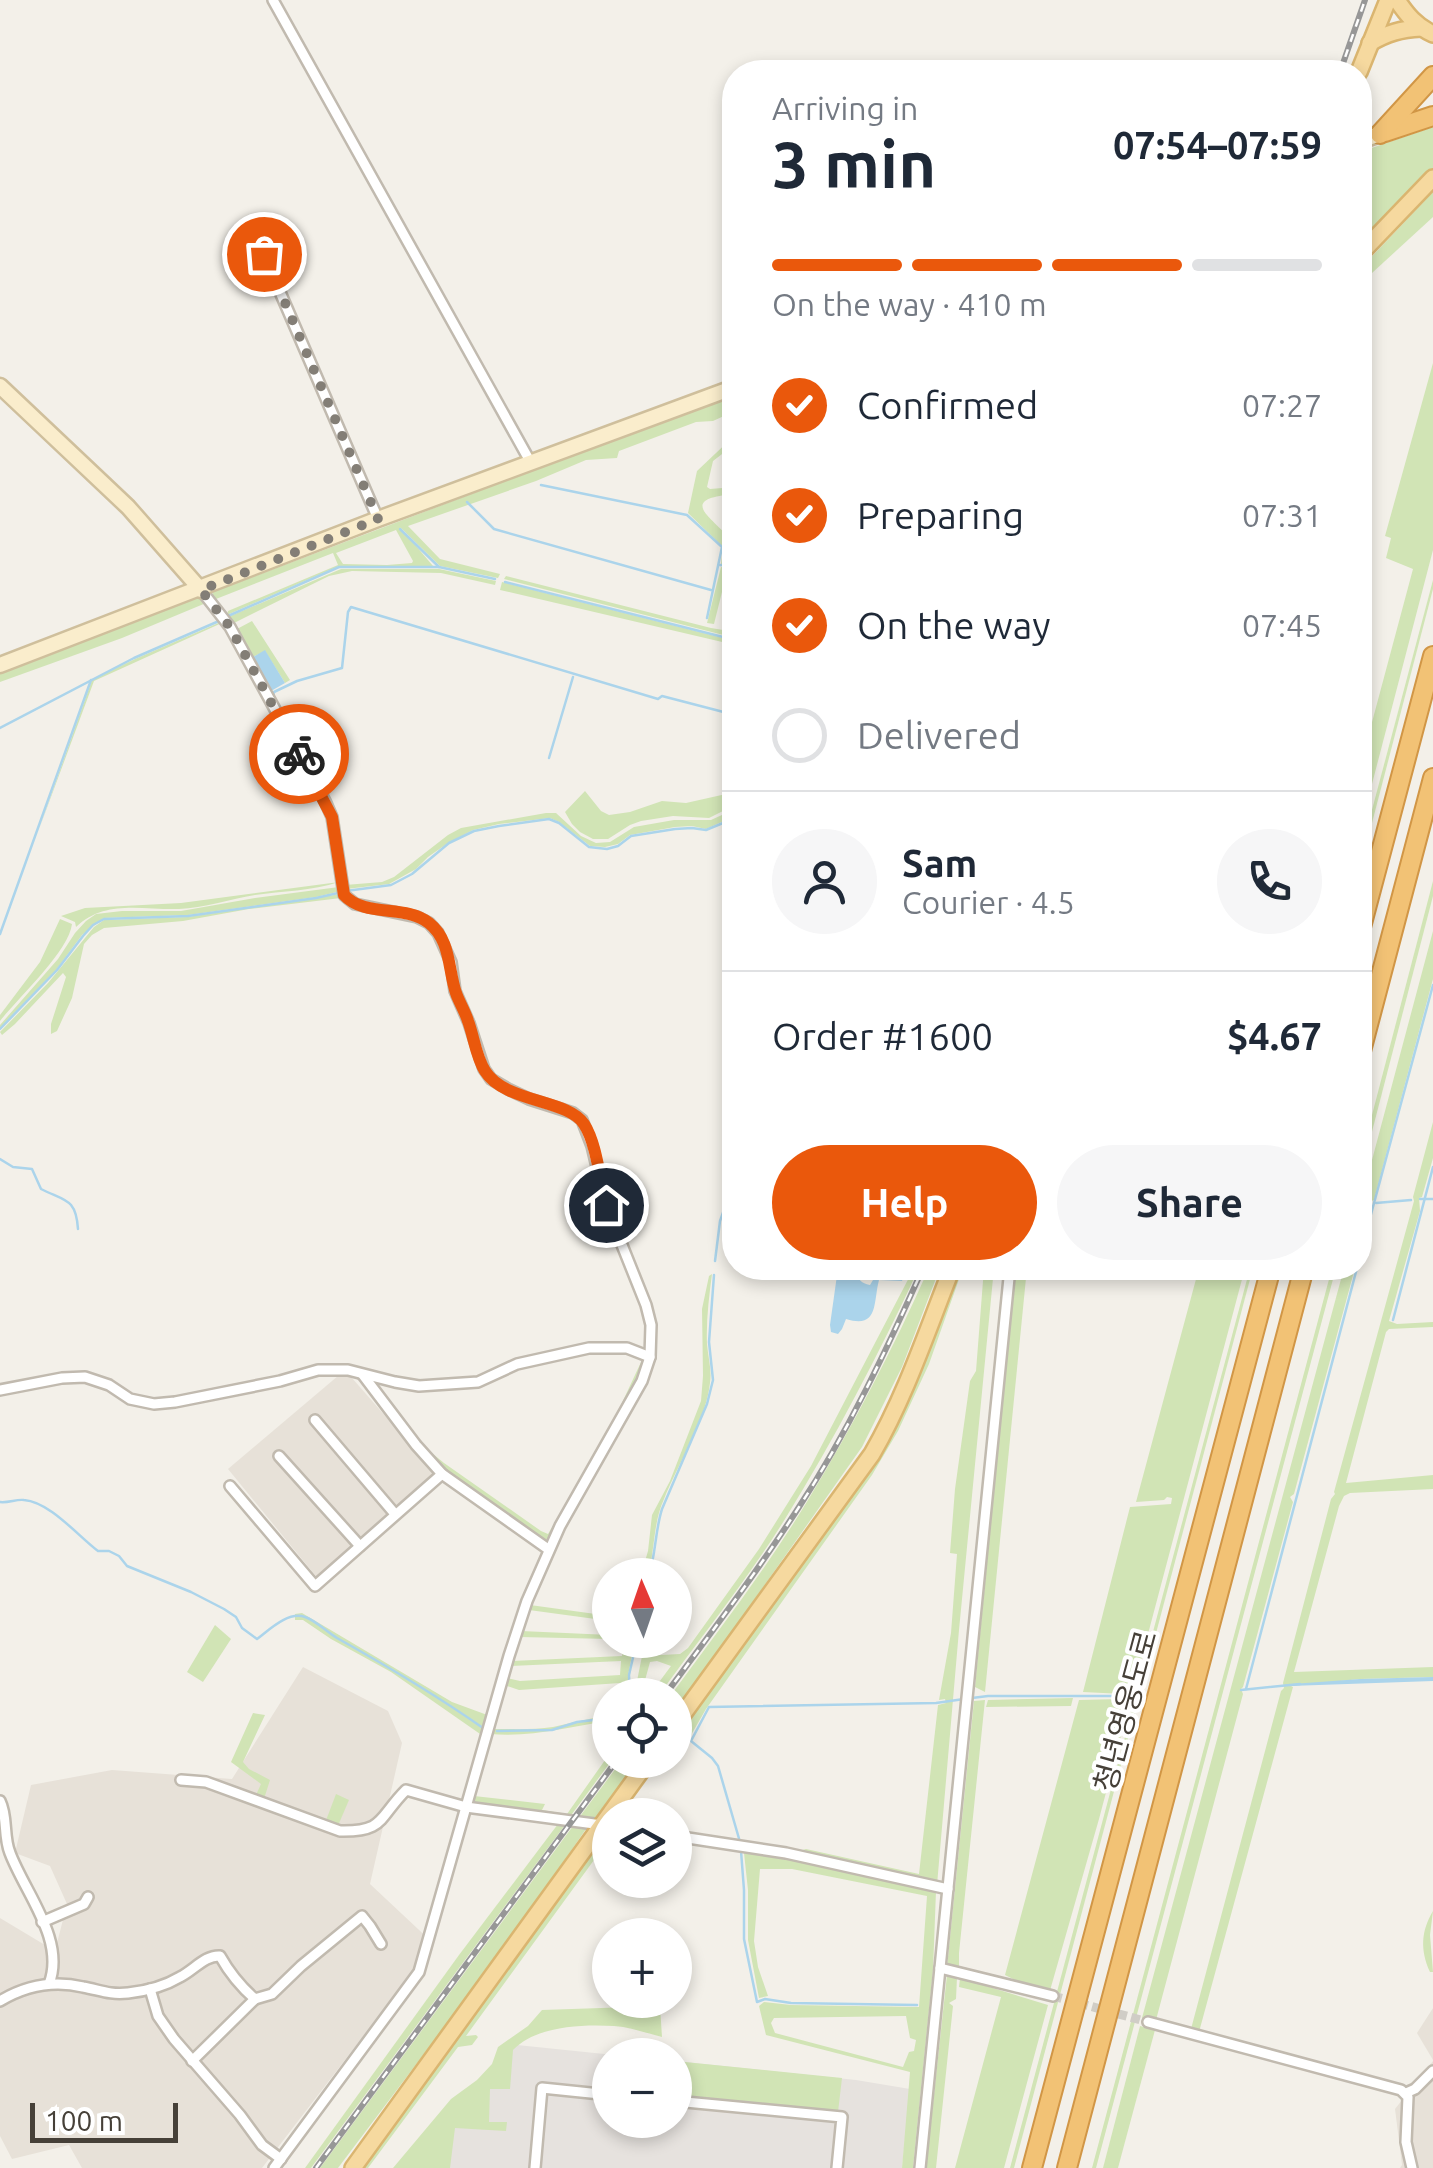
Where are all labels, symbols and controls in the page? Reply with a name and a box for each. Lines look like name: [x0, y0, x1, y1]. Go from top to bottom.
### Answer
text: Arriving in: [772, 90, 918, 126]
text: 07:54–07:59: [1113, 124, 1322, 166]
text: 3 min: [772, 127, 936, 200]
pin: [222, 212, 307, 297]
icon: bag: [237, 227, 292, 282]
text: On the way · 410 m: [772, 286, 1047, 322]
icon: check: [772, 378, 827, 433]
text: Confirmed: [857, 384, 1038, 426]
text: 07:27: [1242, 387, 1322, 423]
icon: check: [772, 488, 827, 543]
text: Preparing: [857, 494, 1024, 536]
text: 07:31: [1242, 497, 1322, 533]
icon: check: [772, 598, 827, 653]
text: On the way: [857, 604, 1050, 646]
text: 07:45: [1242, 607, 1322, 643]
courier: [249, 704, 349, 804]
text: Delivered: [857, 714, 1021, 756]
icon: bike: [272, 727, 327, 782]
button: person: [772, 829, 877, 934]
button: phone: [1217, 829, 1322, 934]
text: Sam: [902, 842, 977, 884]
text: Courier · 4.5: [902, 884, 1075, 920]
text: Order #1600: [772, 1015, 993, 1057]
text: $4.67: [1227, 1015, 1322, 1057]
button: Help: [772, 1145, 1037, 1260]
button: Share: [1057, 1145, 1322, 1260]
pin: [564, 1163, 649, 1248]
icon: home: [579, 1178, 634, 1233]
north arrow: [592, 1558, 692, 1658]
map controls: [592, 1558, 692, 2138]
street label: 청년영웅도로: [1087, 1627, 1163, 1795]
button: locate: [592, 1678, 692, 1778]
button: layers: [592, 1798, 692, 1898]
button: +: [592, 1918, 692, 2018]
button: −: [592, 2038, 692, 2138]
scale bar: [30, 2098, 178, 2142]
text: 100 m: [45, 2105, 123, 2136]

